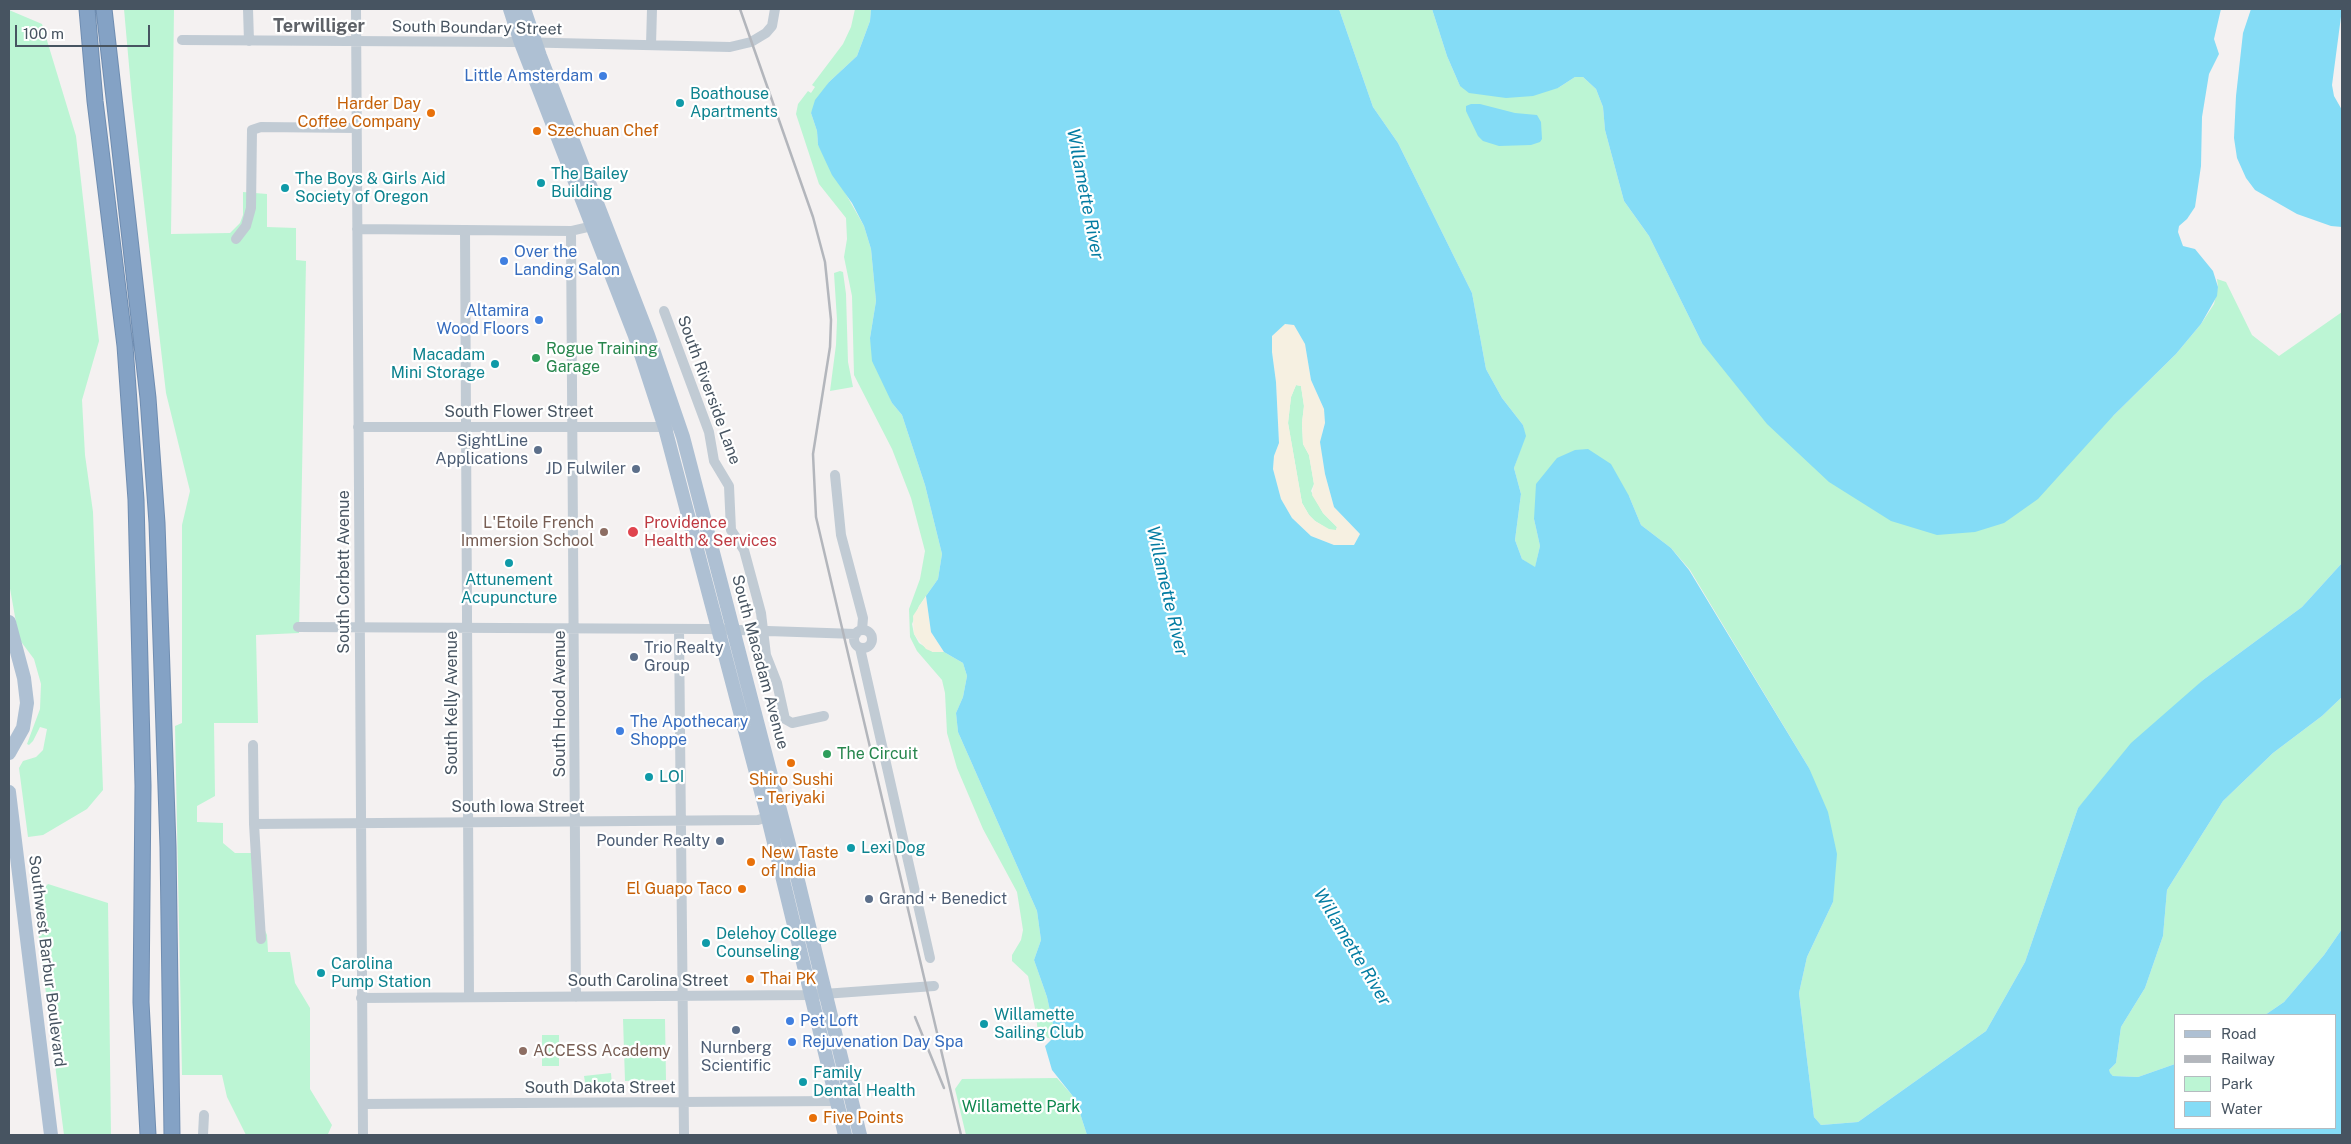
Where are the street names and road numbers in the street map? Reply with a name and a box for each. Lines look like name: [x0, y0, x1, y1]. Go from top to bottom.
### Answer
street label: South Boundary Street: [391, 17, 563, 39]
street label: South Riverside Lane: [673, 313, 745, 467]
street label: South Flower Street: [444, 402, 594, 422]
street label: South Corbett Avenue: [334, 490, 354, 654]
street label: South Macadam Avenue: [727, 573, 793, 751]
street label: South Kelly Avenue: [442, 631, 462, 775]
street label: South Hood Avenue: [550, 631, 570, 777]
street label: South Iowa Street: [451, 797, 585, 817]
street label: Southwest Barbur Boulevard: [24, 854, 70, 1068]
street label: South Carolina Street: [568, 971, 728, 991]
street label: South Dakota Street: [524, 1078, 676, 1098]

